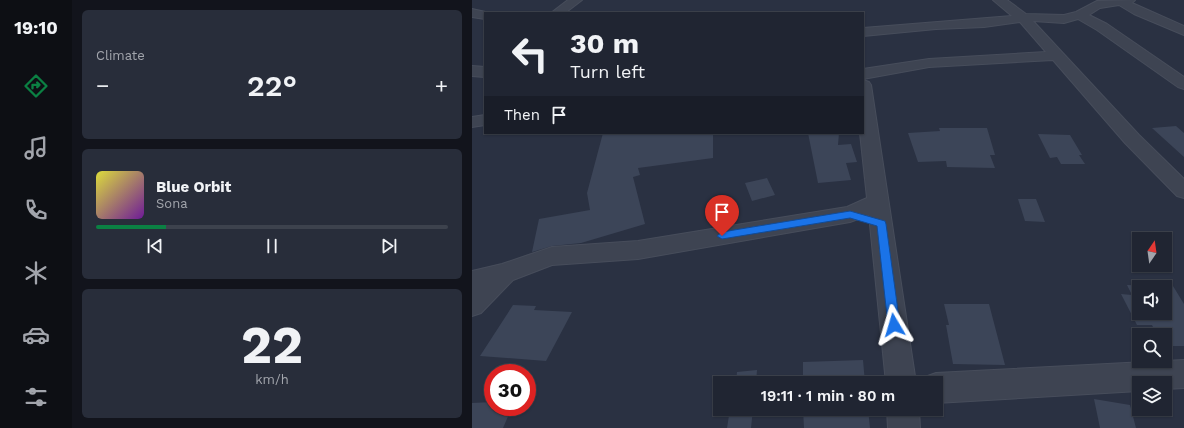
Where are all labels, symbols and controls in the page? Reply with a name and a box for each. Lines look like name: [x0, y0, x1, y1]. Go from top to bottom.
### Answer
text: 19:10: [14, 17, 58, 38]
text: 30 m: [570, 27, 639, 60]
icon: left: [504, 28, 556, 80]
text: Climate: [96, 48, 145, 63]
text: Turn left: [570, 61, 645, 82]
text: 22°: [247, 68, 297, 103]
icon: directions: [22, 72, 50, 100]
text: −: [96, 73, 109, 98]
text: +: [435, 73, 448, 98]
icon: arrive: [548, 104, 570, 126]
text: Then: [504, 106, 540, 124]
icon: music: [22, 134, 50, 162]
text: Blue Orbit: [156, 178, 231, 196]
pin: [705, 195, 739, 236]
icon: phone: [22, 196, 50, 224]
text: Sona: [156, 196, 188, 211]
icon: arrive: [711, 201, 733, 223]
north arrow: [1132, 232, 1172, 272]
map controls: [1132, 232, 1172, 416]
icon: previous: [144, 235, 166, 257]
icon: pause: [261, 235, 283, 257]
icon: next: [378, 235, 400, 257]
icon: climate: [22, 259, 50, 287]
button: sound: [1132, 280, 1172, 320]
position arrow: [873, 304, 915, 346]
text: 22: [241, 315, 303, 376]
icon: car: [22, 321, 50, 349]
button: search: [1132, 328, 1172, 368]
speed limit sign: 30: [484, 364, 536, 416]
text: km/h: [255, 372, 289, 387]
button: layers: [1132, 376, 1172, 416]
icon: filters: [22, 383, 50, 411]
text: 19:11 · 1 min · 80 m: [761, 387, 895, 405]

